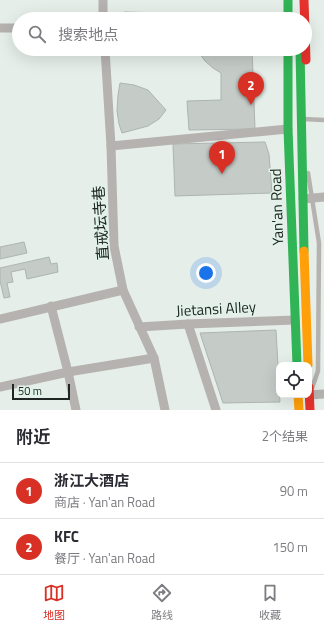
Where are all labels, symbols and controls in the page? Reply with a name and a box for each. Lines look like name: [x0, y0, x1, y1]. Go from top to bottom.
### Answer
search box: [12, 12, 312, 56]
icon: search: [26, 23, 48, 45]
text: 搜索地点: [58, 23, 118, 46]
pin: 2: [238, 72, 264, 105]
pin: 1: [209, 141, 235, 174]
street label: Yan'an Road: [264, 168, 289, 246]
street label: 直戒坛寺巷: [86, 185, 115, 261]
your location: [196, 263, 216, 283]
street label: Jietansi Alley: [175, 295, 257, 322]
map controls: [276, 362, 312, 398]
button: locate: [276, 362, 312, 398]
scale bar: [12, 382, 70, 401]
text: 50 m: [18, 383, 42, 399]
text: 附近: [16, 424, 50, 450]
text: 2个结果: [262, 426, 308, 446]
text: 浙江大酒店: [54, 469, 129, 492]
text: 1: [25, 481, 33, 501]
text: 90 m: [280, 481, 308, 501]
text: 商店 · Yan'an Road: [54, 492, 155, 512]
text: KFC: [54, 525, 79, 548]
text: 2: [25, 537, 33, 557]
text: 150 m: [272, 537, 308, 557]
text: 餐厅 · Yan'an Road: [54, 548, 155, 568]
tab: 地图: [43, 582, 65, 623]
tab: 路线: [151, 582, 173, 623]
tab: 收藏: [259, 582, 281, 623]

